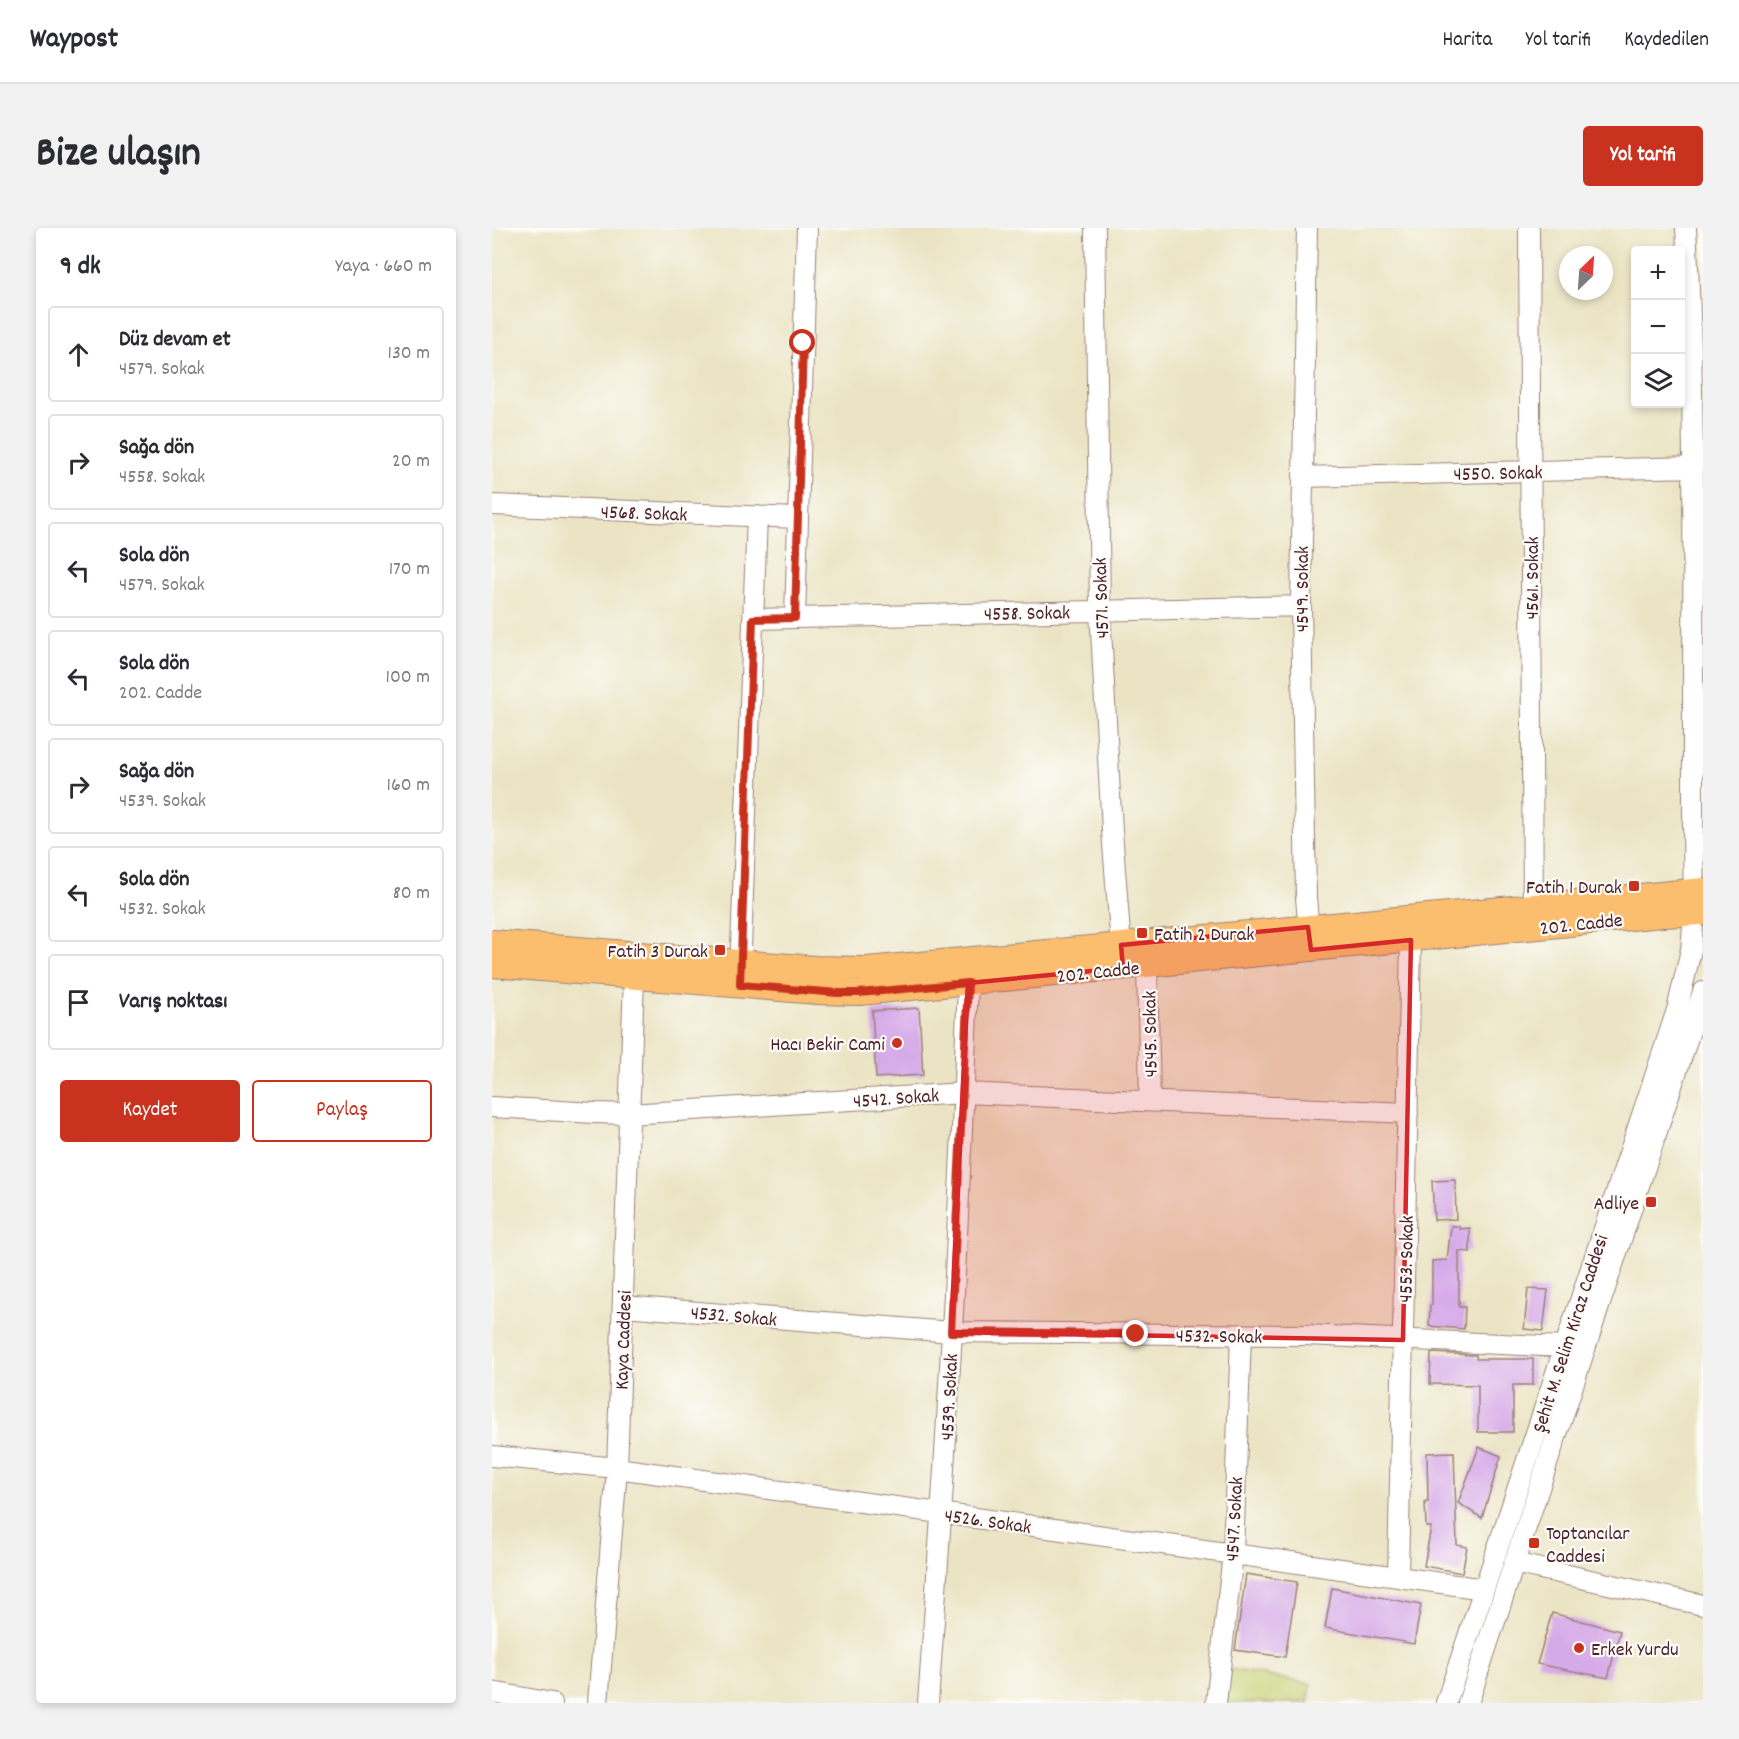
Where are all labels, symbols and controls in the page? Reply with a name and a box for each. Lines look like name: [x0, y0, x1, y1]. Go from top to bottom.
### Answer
text: Waypost: [30, 21, 118, 61]
text: Harita: [1443, 26, 1492, 56]
text: Yol tarifi: [1525, 26, 1591, 56]
text: Kaydedilen: [1624, 26, 1709, 56]
text: Bize ulaşın: [36, 126, 201, 186]
button: Yol tarifi: [1583, 126, 1703, 186]
north arrow: [1559, 246, 1613, 300]
map controls: [1631, 246, 1685, 408]
button: +: [1631, 246, 1685, 300]
text: 9 dk: [60, 249, 101, 286]
text: Yaya · 660 m: [335, 253, 432, 281]
button: −: [1631, 300, 1685, 354]
text: Düz devam et: [119, 325, 231, 356]
route start: [789, 329, 815, 355]
icon: ahead: [62, 338, 95, 371]
text: 130 m: [388, 340, 430, 368]
button: layers: [1631, 354, 1685, 408]
text: 4579. Sokak: [119, 356, 205, 384]
text: Sağa dön: [119, 433, 194, 464]
icon: right: [62, 446, 95, 479]
text: 20 m: [392, 448, 430, 476]
street label: 4550. Sokak: [1453, 460, 1543, 490]
text: 4558. Sokak: [119, 464, 205, 492]
street label: 4568. Sokak: [600, 499, 688, 531]
street label: 4561. Sokak: [1520, 536, 1548, 620]
text: Sola dön: [119, 541, 189, 572]
street label: 4549. Sokak: [1290, 546, 1318, 632]
icon: left: [62, 554, 95, 587]
text: 170 m: [389, 556, 430, 584]
street label: 4571. Sokak: [1088, 557, 1118, 639]
text: 4579. Sokak: [119, 572, 205, 600]
street label: 4558. Sokak: [984, 600, 1070, 630]
text: Sola dön: [119, 649, 189, 680]
icon: left: [62, 662, 95, 695]
text: 100 m: [386, 664, 430, 692]
text: 202. Cadde: [119, 680, 202, 708]
text: Sağa dön: [119, 757, 194, 788]
icon: right: [62, 770, 95, 803]
text: 160 m: [387, 772, 430, 800]
text: 4539. Sokak: [119, 788, 206, 816]
text: Sola dön: [119, 865, 189, 896]
place label: Fatih 1 Durak: [1526, 875, 1622, 903]
icon: left: [62, 878, 95, 911]
marker: Fatih 1 Durak: [1627, 879, 1641, 893]
text: 80 m: [393, 880, 430, 908]
text: 4532. Sokak: [119, 896, 206, 924]
street label: 202. Cadde: [1539, 908, 1624, 944]
place label: Fatih 2 Durak: [1154, 922, 1254, 950]
marker: Fatih 2 Durak: [1135, 926, 1149, 940]
place label: Fatih 3 Durak: [608, 939, 708, 967]
marker: Fatih 3 Durak: [713, 943, 727, 957]
street label: 202. Cadde: [1056, 956, 1141, 992]
icon: arrive: [62, 986, 95, 1019]
text: Varış noktası: [119, 987, 227, 1018]
street label: 4545. Sokak: [1137, 990, 1167, 1077]
place label: Hacı Bekir Cami: [770, 1032, 885, 1060]
marker: Hacı Bekir Cami: [890, 1036, 904, 1050]
button: Kaydet: [60, 1080, 240, 1142]
button: Paylaş: [252, 1080, 432, 1142]
street label: 4542. Sokak: [852, 1083, 940, 1117]
place label: Adliye: [1593, 1191, 1639, 1219]
marker: Adliye: [1644, 1195, 1658, 1209]
street label: 4553. Sokak: [1393, 1215, 1423, 1303]
street label: Şehit M. Selim Kiraz Caddesi: [1527, 1231, 1617, 1436]
street label: Kaya Caddesi: [609, 1290, 641, 1390]
street label: 4532. Sokak: [689, 1300, 778, 1336]
route end: [1122, 1320, 1148, 1346]
street label: 4532. Sokak: [1175, 1323, 1262, 1353]
street label: 4539. Sokak: [935, 1353, 967, 1441]
street label: 4547. Sokak: [1220, 1476, 1252, 1562]
street label: 4526. Sokak: [942, 1503, 1033, 1543]
place label: Toptancılar Caddesi: [1546, 1521, 1630, 1572]
marker: Toptancılar Caddesi: [1527, 1536, 1541, 1550]
place label: Erkek Yurdu: [1591, 1637, 1679, 1665]
marker: Erkek Yurdu: [1572, 1641, 1586, 1655]

